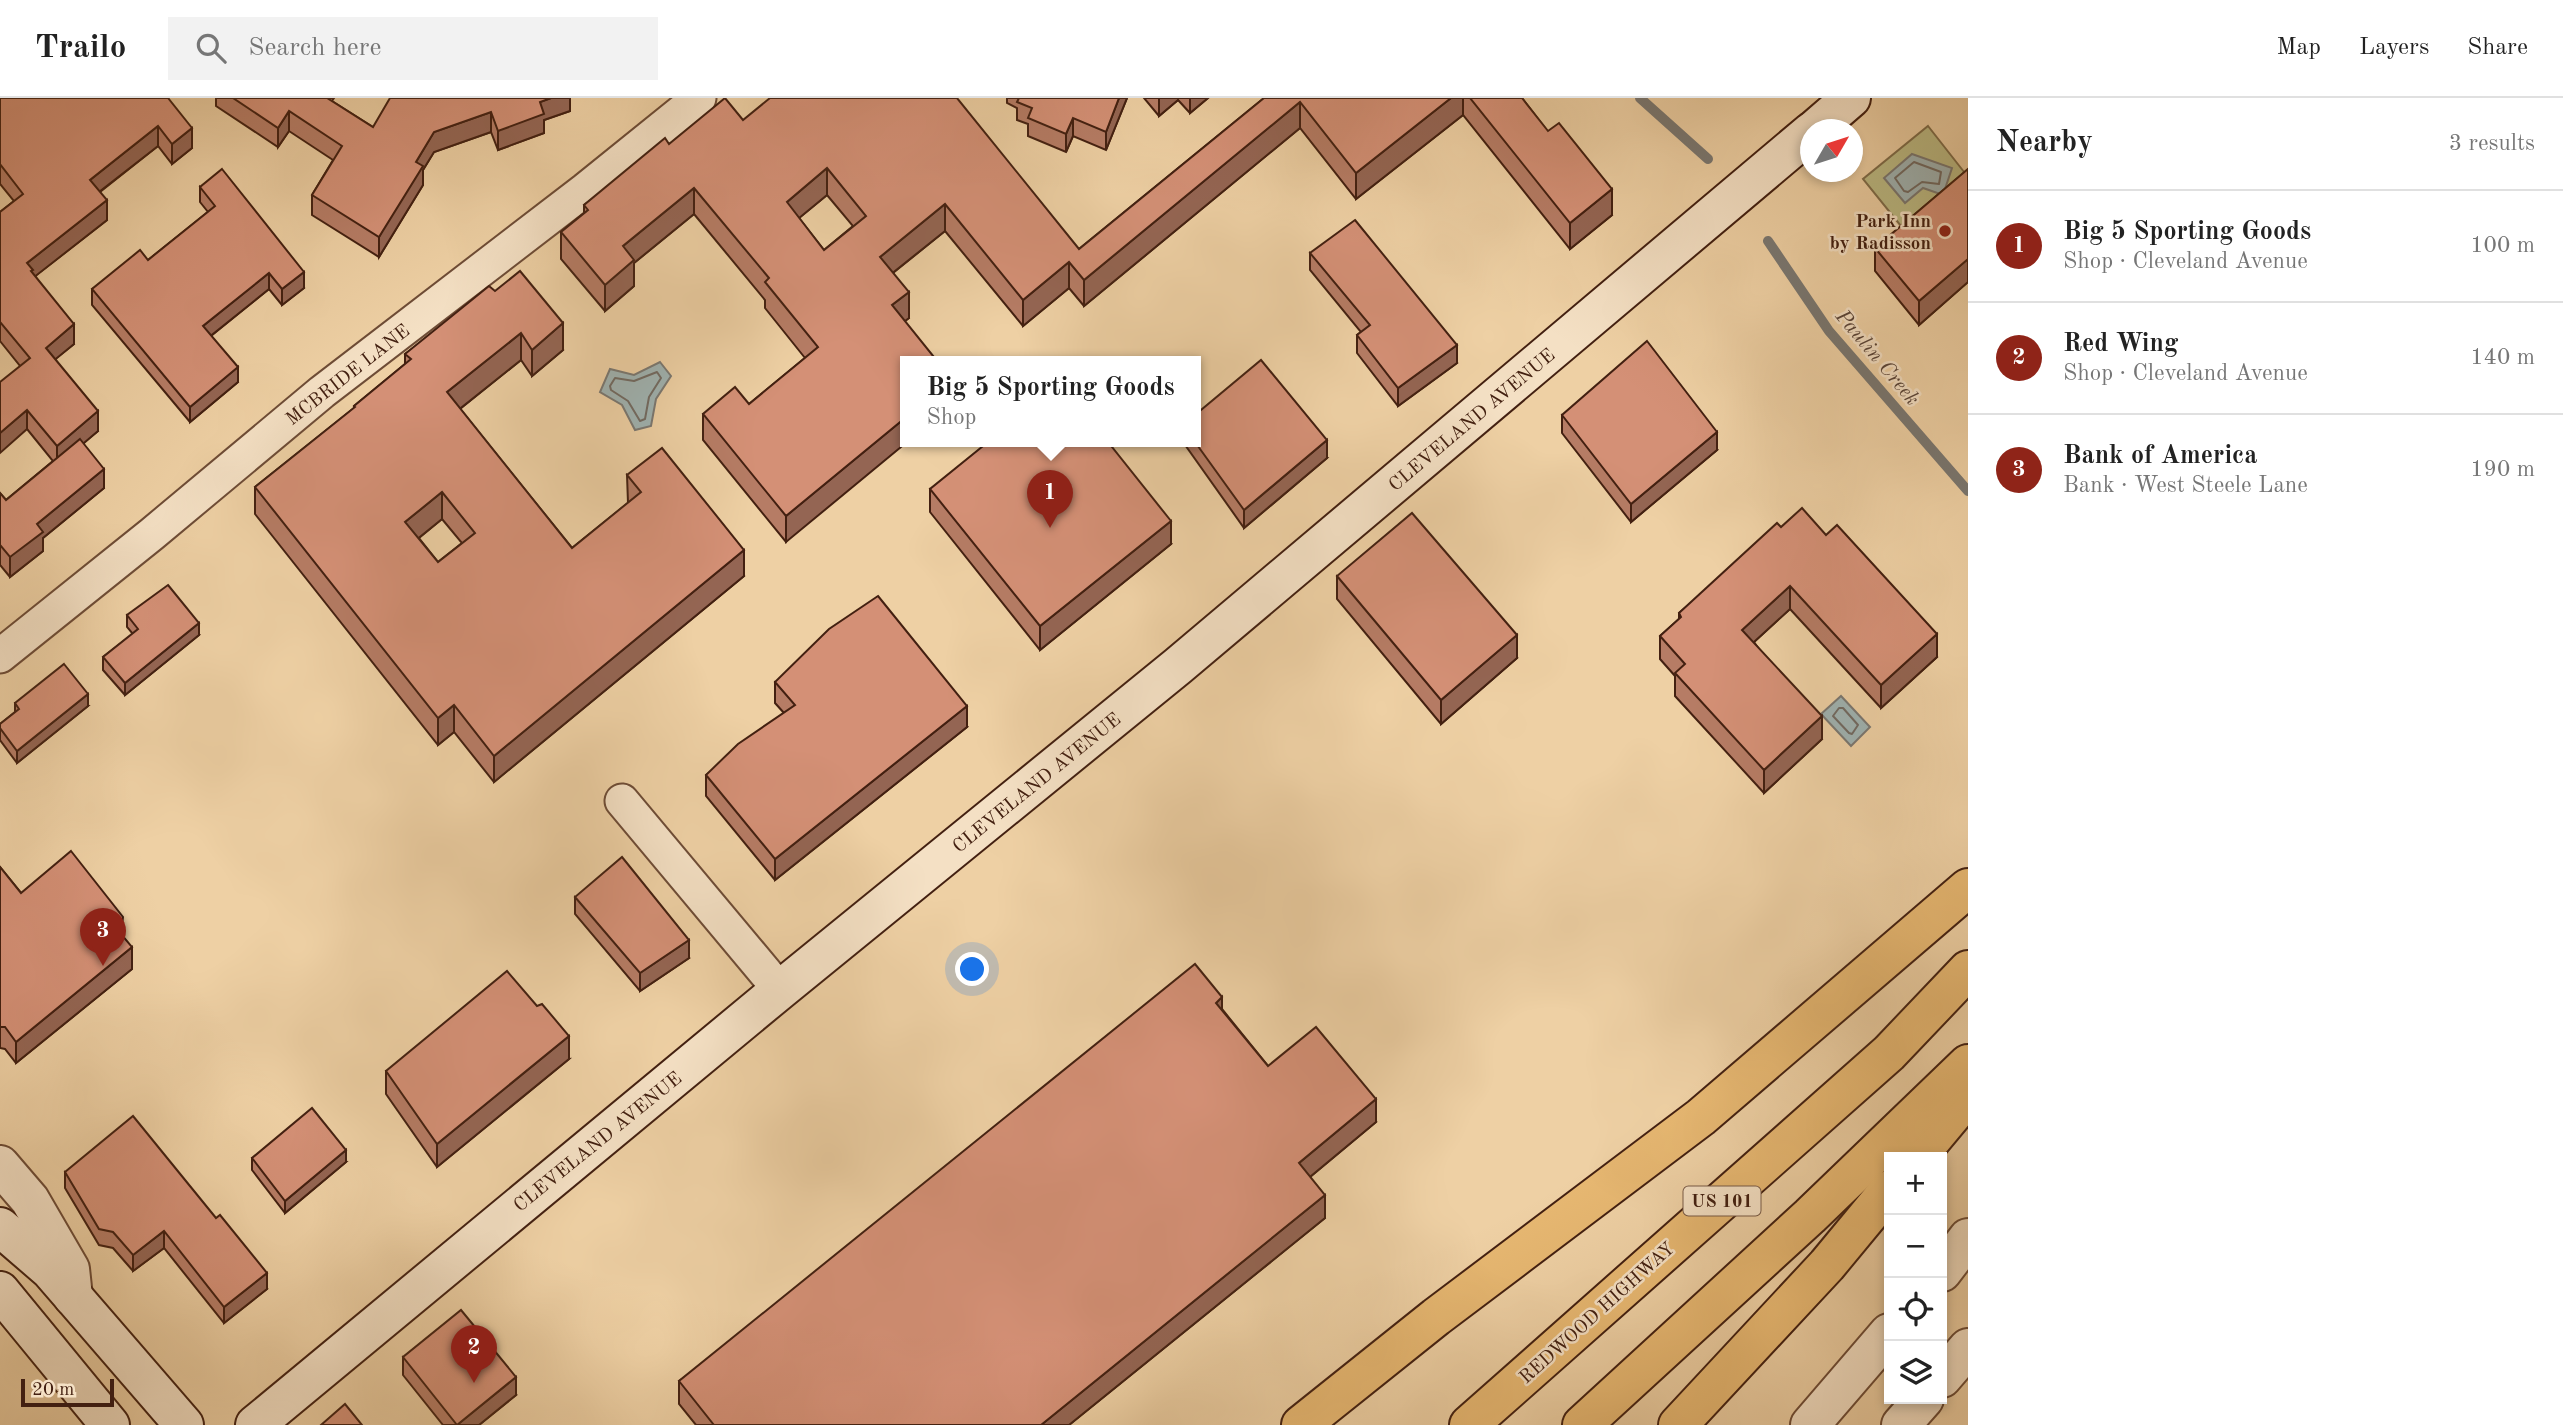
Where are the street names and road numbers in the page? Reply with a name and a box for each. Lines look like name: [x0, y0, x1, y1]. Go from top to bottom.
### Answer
street label: MCBRIDE LANE: [283, 322, 414, 430]
street label: CLEVELAND AVENUE: [1386, 346, 1559, 496]
street label: CLEVELAND AVENUE: [950, 710, 1125, 857]
street label: CLEVELAND AVENUE: [511, 1069, 686, 1216]
road number: US 101: [1684, 1186, 1760, 1216]
street label: REDWOOD HIGHWAY: [1517, 1239, 1679, 1388]

